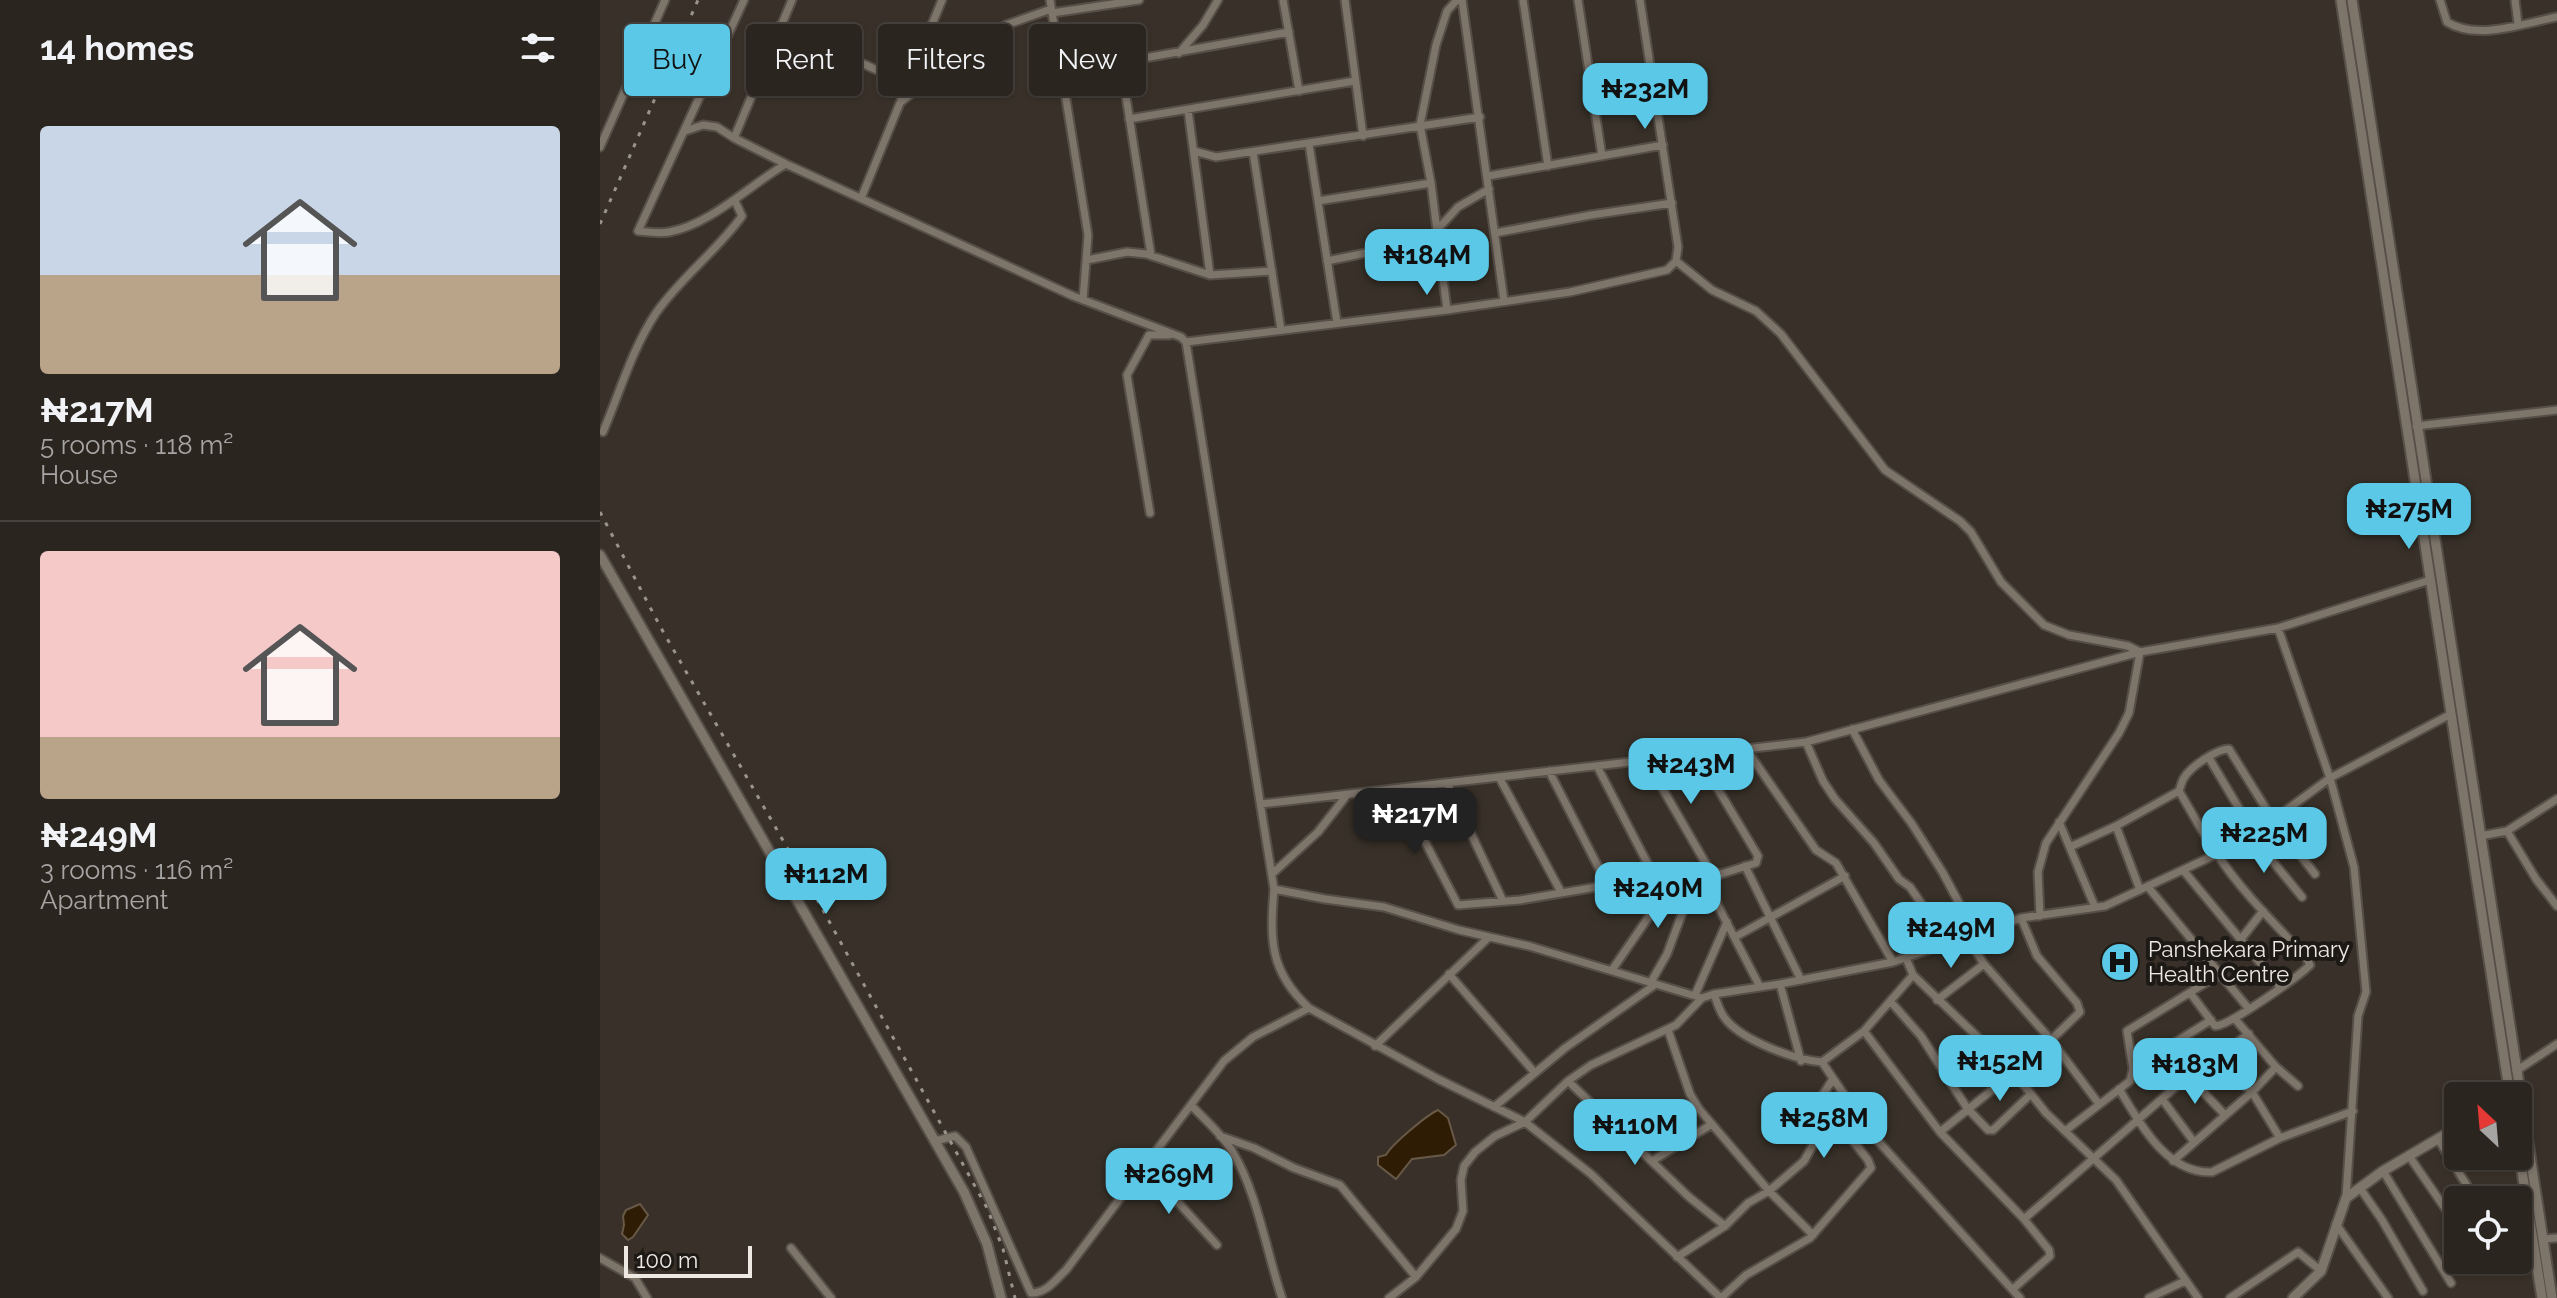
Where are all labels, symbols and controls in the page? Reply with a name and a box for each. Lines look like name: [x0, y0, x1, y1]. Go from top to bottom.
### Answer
chip: Buy: [624, 24, 730, 96]
chip: Rent: [746, 24, 862, 96]
chip: Filters: [878, 24, 1013, 96]
chip: New: [1029, 24, 1146, 96]
icon: filters: [516, 26, 560, 70]
text: 14 homes: [40, 28, 194, 68]
pin: ₦232M: [1589, 63, 1701, 131]
text: ₦232M: [1601, 74, 1689, 104]
icon: home: [228, 178, 372, 322]
pin: ₦184M: [1371, 229, 1483, 297]
text: ₦184M: [1383, 240, 1471, 270]
text: ₦217M: [40, 390, 154, 430]
text: 5 rooms · 118 m²: [40, 430, 233, 460]
text: House: [40, 460, 118, 490]
pin: ₦275M: [2353, 483, 2465, 551]
text: ₦275M: [2365, 494, 2453, 524]
icon: home: [228, 603, 372, 747]
pin: ₦243M: [1635, 738, 1747, 806]
text: ₦243M: [1647, 749, 1735, 779]
pin: ₦217M: [1359, 788, 1471, 856]
text: ₦217M: [1372, 799, 1458, 829]
pin: ₦225M: [2208, 807, 2320, 875]
text: ₦249M: [40, 815, 157, 855]
text: ₦225M: [2220, 818, 2308, 848]
pin: ₦112M: [770, 848, 882, 916]
text: 3 rooms · 116 m²: [40, 855, 233, 885]
text: ₦112M: [783, 859, 869, 889]
pin: ₦240M: [1602, 862, 1714, 930]
text: ₦240M: [1613, 873, 1703, 903]
text: Apartment: [40, 885, 169, 915]
pin: ₦249M: [1895, 902, 2007, 970]
text: ₦249M: [1906, 913, 1996, 943]
place label: Panshekara Primary Health Centre: [2148, 936, 2350, 987]
hospital icon: Panshekara Primary Health Centre: [2099, 941, 2141, 983]
pin: ₦152M: [1944, 1035, 2056, 1103]
pin: ₦183M: [2139, 1038, 2251, 1106]
text: ₦152M: [1957, 1046, 2043, 1076]
text: ₦183M: [2151, 1049, 2239, 1079]
north arrow: [2444, 1082, 2532, 1170]
map controls: [2444, 1082, 2532, 1274]
pin: ₦258M: [1768, 1092, 1880, 1160]
pin: ₦110M: [1579, 1099, 1691, 1167]
text: ₦258M: [1779, 1103, 1869, 1133]
text: ₦110M: [1592, 1110, 1678, 1140]
pin: ₦269M: [1113, 1148, 1225, 1216]
text: ₦269M: [1124, 1159, 1214, 1189]
button: locate: [2444, 1186, 2532, 1274]
scale bar: [624, 1242, 752, 1278]
text: 100 m: [636, 1247, 698, 1273]

